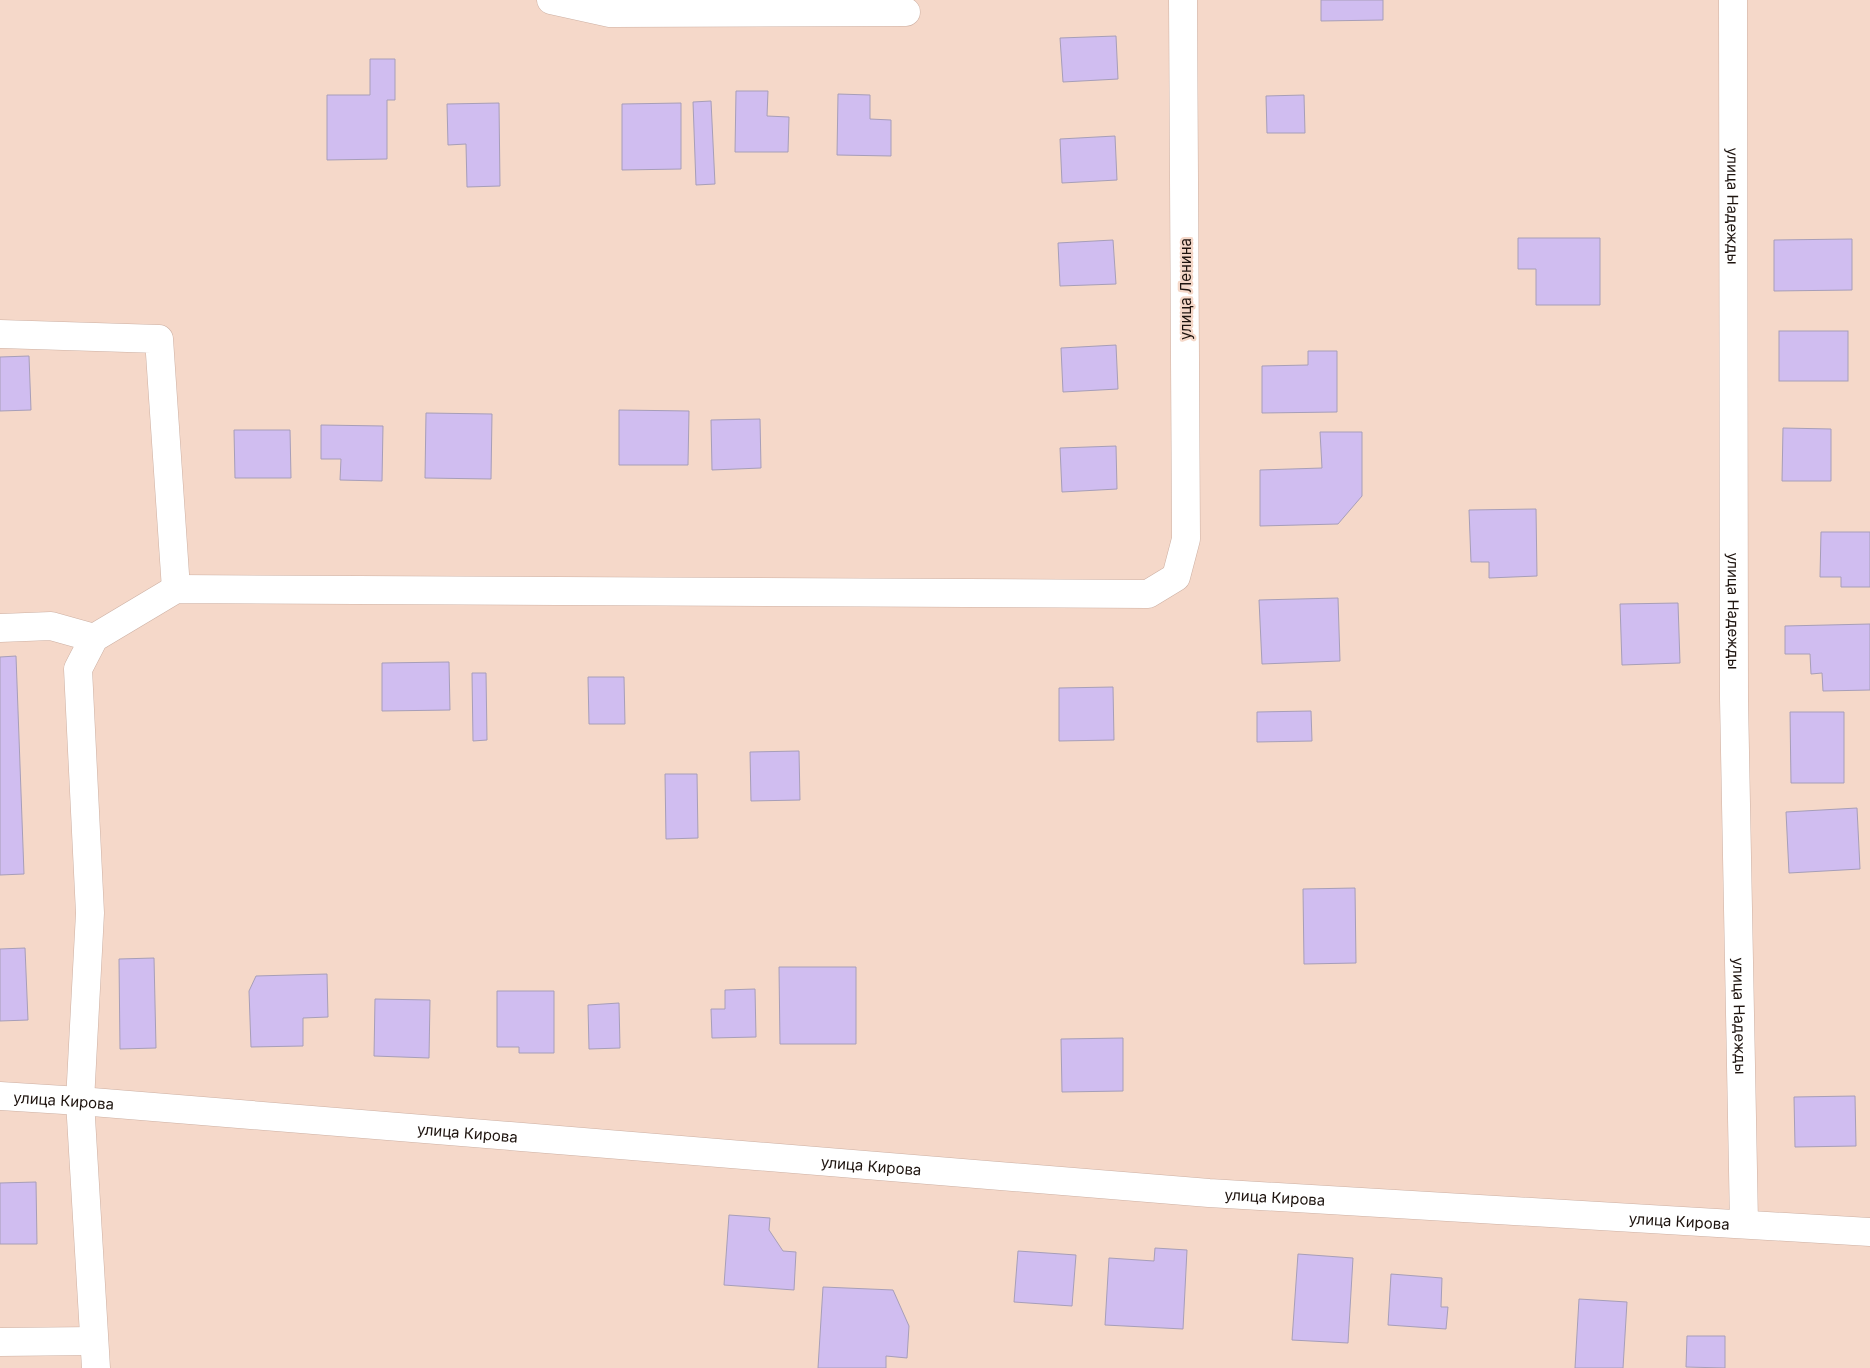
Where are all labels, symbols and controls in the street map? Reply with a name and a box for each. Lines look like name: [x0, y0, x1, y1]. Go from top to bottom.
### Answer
street label: улица Надежды: [1724, 148, 1743, 264]
street label: улица Ленина: [1176, 238, 1195, 340]
street label: улица Надежды: [1724, 553, 1743, 669]
street label: улица Надежды: [1729, 957, 1751, 1075]
street label: улица Кирова: [13, 1087, 115, 1113]
street label: улица Кирова: [416, 1119, 519, 1146]
street label: улица Кирова: [820, 1152, 922, 1179]
street label: улица Кирова: [1224, 1184, 1326, 1209]
street label: улица Кирова: [1628, 1208, 1730, 1233]

